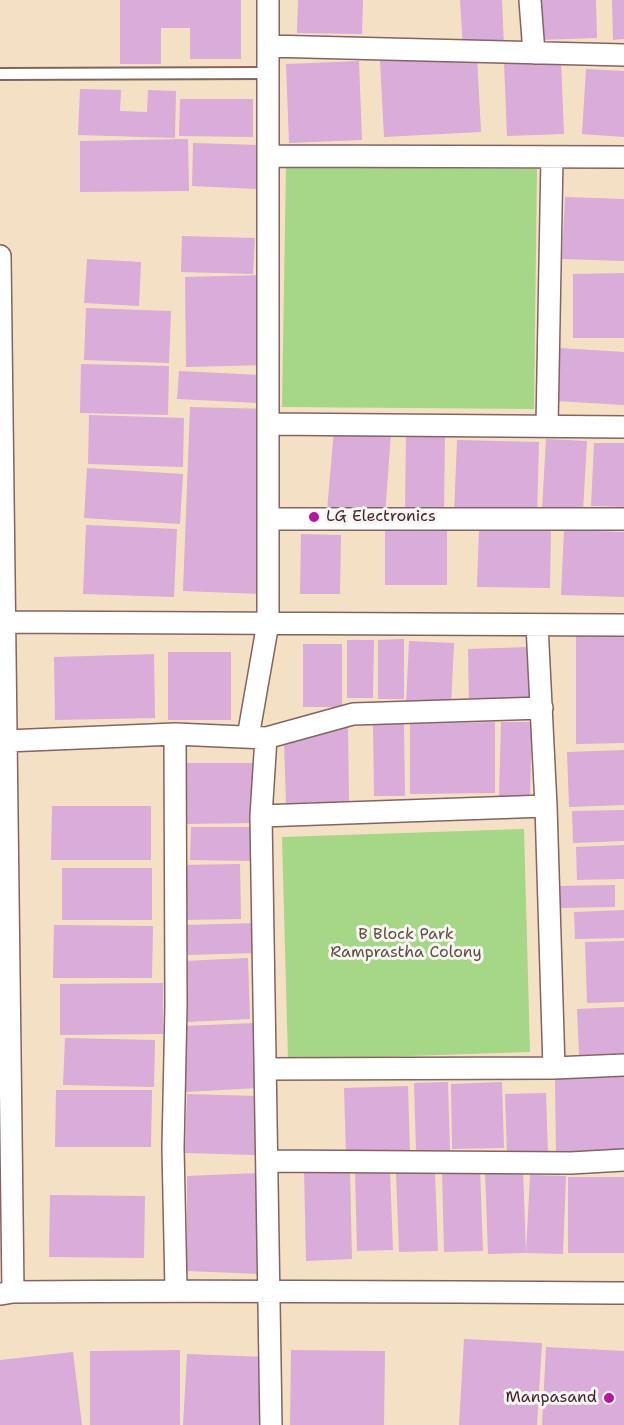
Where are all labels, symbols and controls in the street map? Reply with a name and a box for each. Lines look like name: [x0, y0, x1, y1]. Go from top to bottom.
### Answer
place label: LG Electronics: [326, 507, 436, 527]
marker: LG Electronics: [307, 510, 321, 524]
park label: B Block Park Ramprastha Colony: [330, 925, 482, 963]
place label: Manpasand: [505, 1388, 597, 1408]
marker: Manpasand: [602, 1391, 616, 1405]

